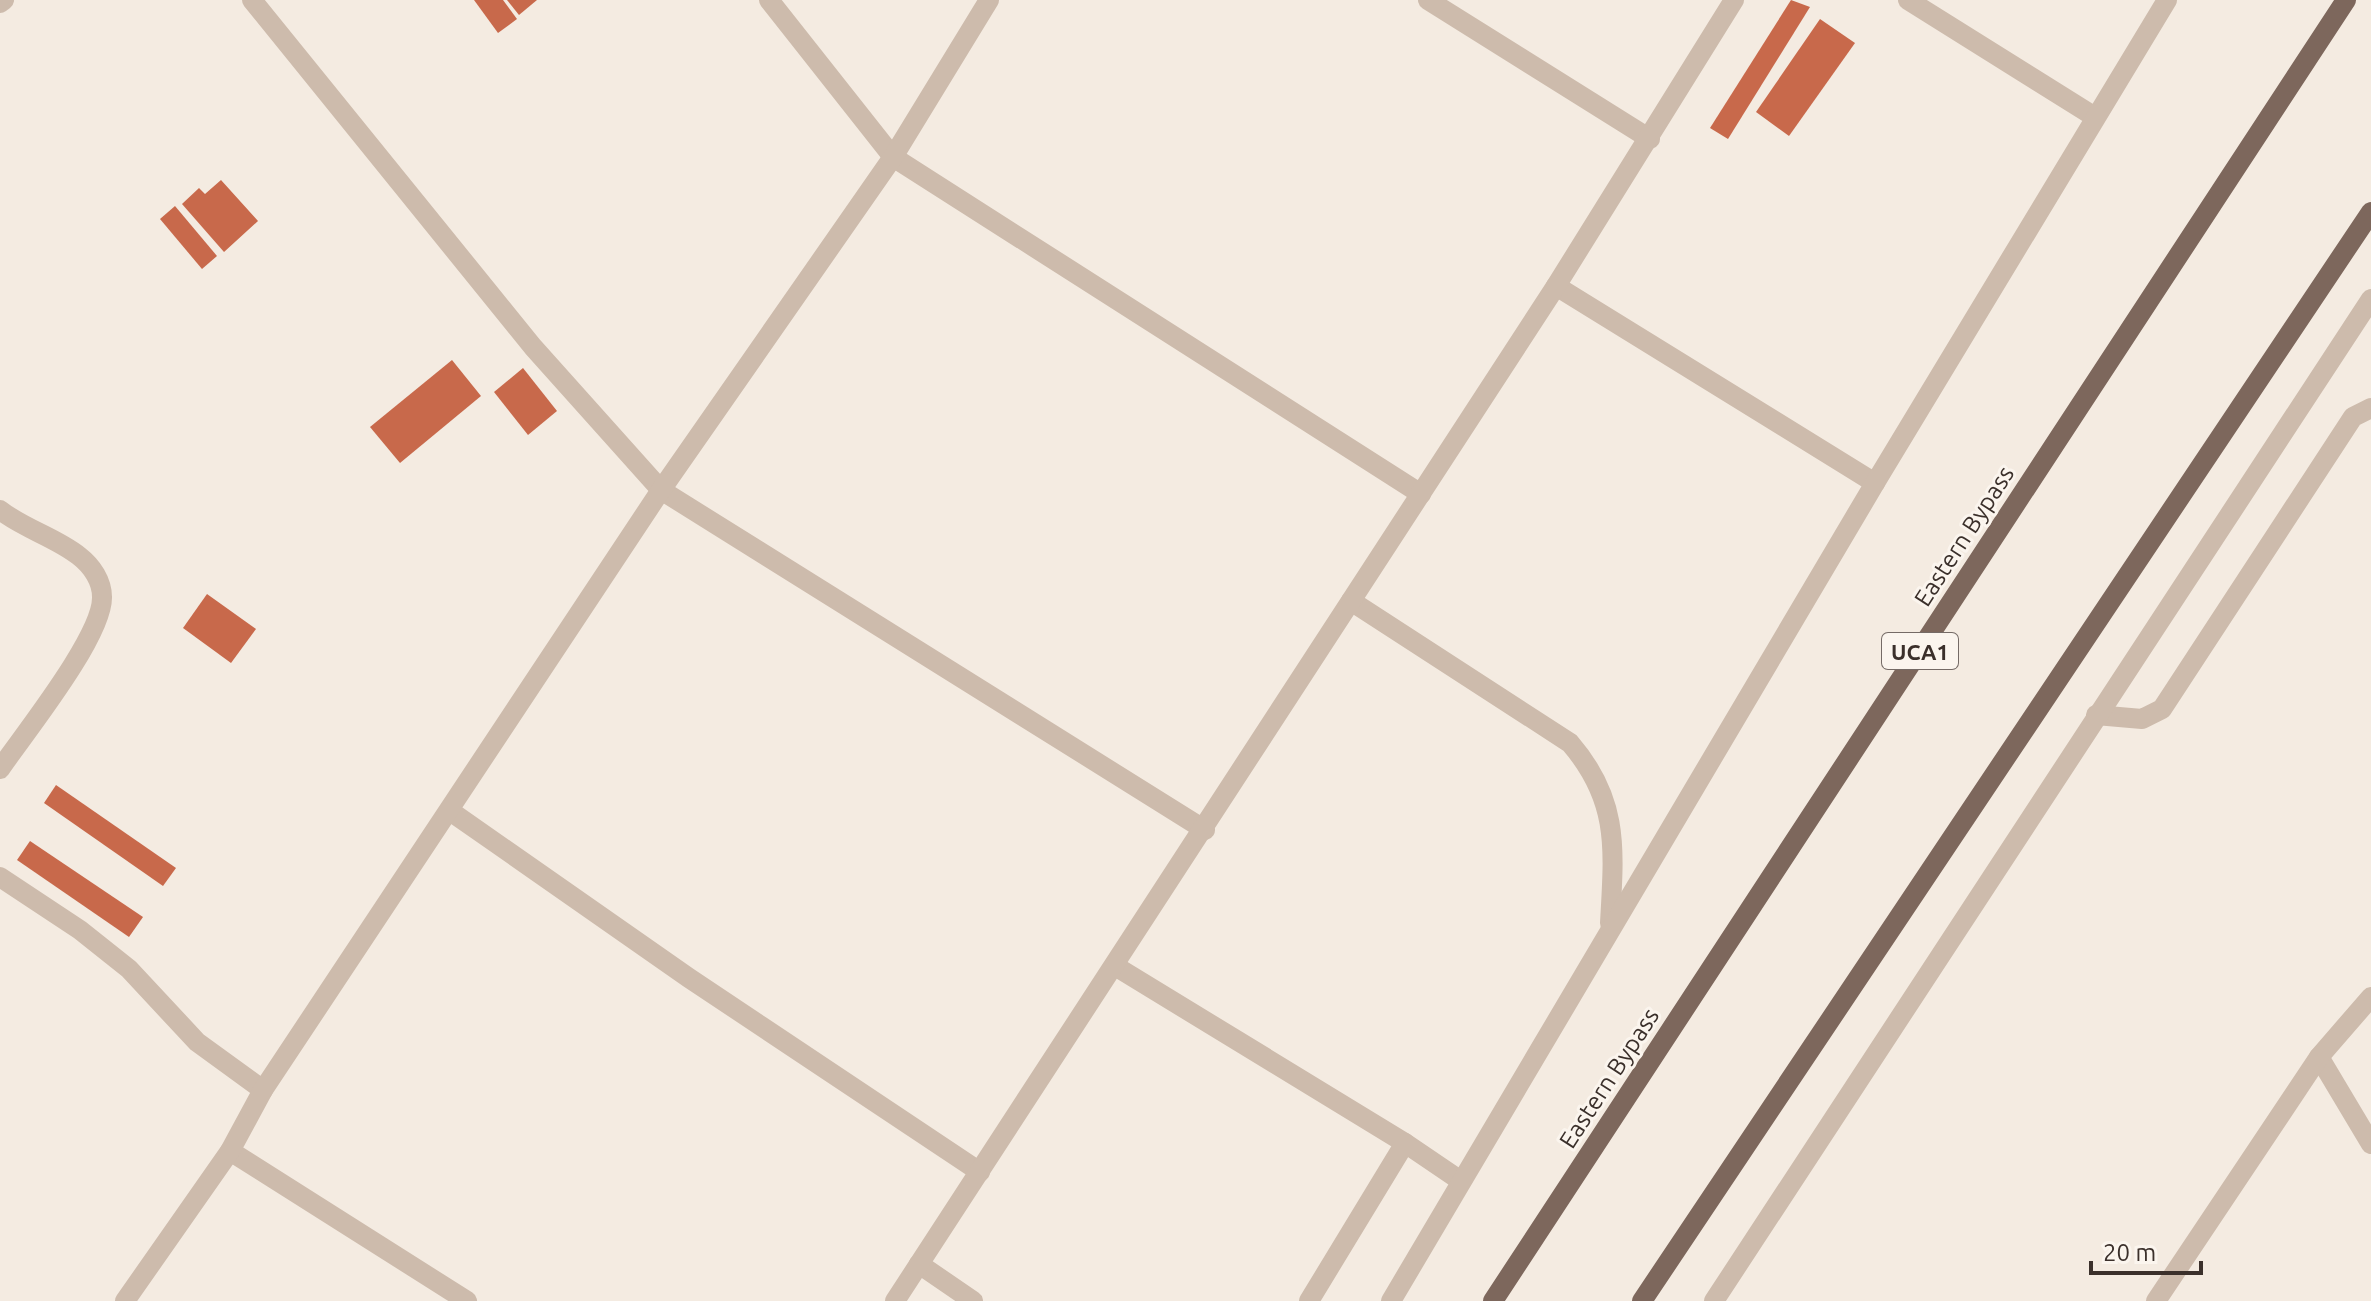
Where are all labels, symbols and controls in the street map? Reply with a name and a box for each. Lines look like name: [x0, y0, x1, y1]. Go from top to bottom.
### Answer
street label: Eastern Bypass: [1909, 461, 2019, 611]
road number: UCA1: [1882, 633, 1958, 669]
street label: Eastern Bypass: [1554, 1003, 1664, 1153]
scale bar: [2091, 1225, 2201, 1275]
text: 20 m: [2103, 1239, 2156, 1266]

